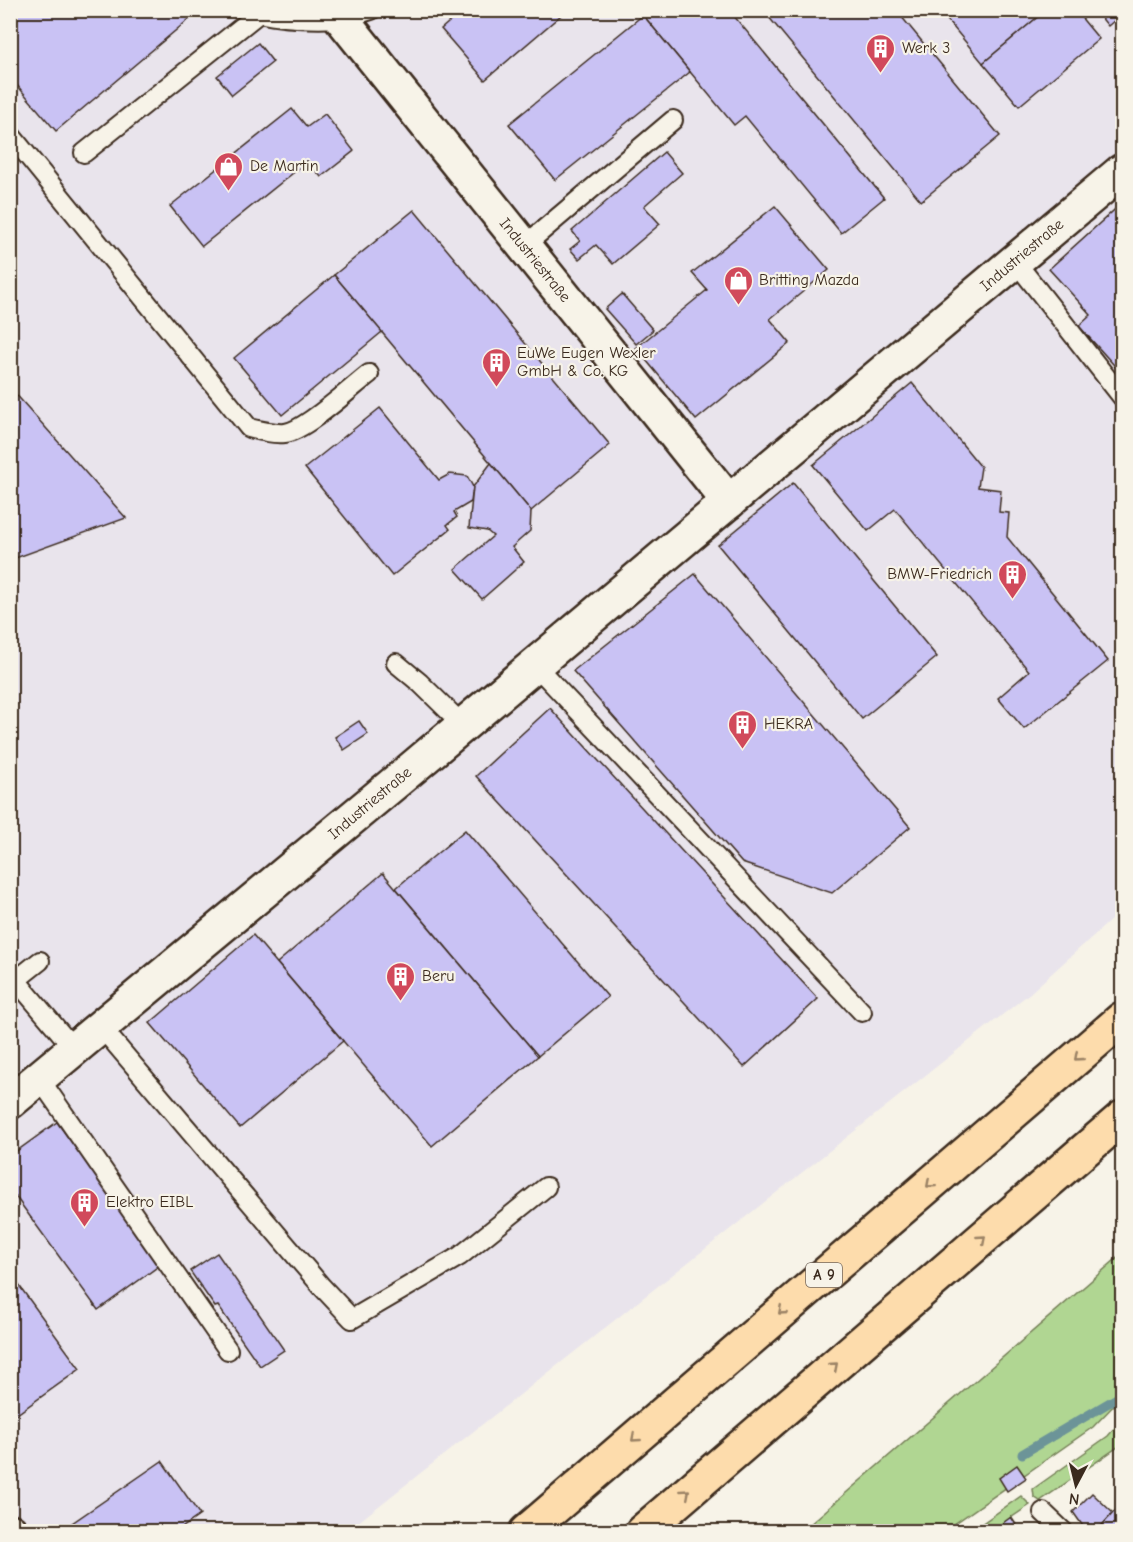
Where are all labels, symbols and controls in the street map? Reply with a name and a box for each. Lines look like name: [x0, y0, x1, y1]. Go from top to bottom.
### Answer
building icon: Werk 3: [865, 32, 897, 74]
place label: Werk 3: [902, 39, 950, 57]
shop icon: De Martin: [213, 150, 245, 192]
place label: De Martin: [250, 157, 319, 175]
street label: Industriestraße: [496, 214, 574, 306]
street label: Industriestraße: [977, 215, 1067, 295]
shop icon: Britting Mazda: [722, 264, 754, 306]
place label: Britting Mazda: [759, 271, 859, 289]
place label: EuWe Eugen Wexler GmbH & Co. KG: [517, 344, 656, 380]
building icon: EuWe Eugen Wexler GmbH & Co. KG: [480, 346, 512, 388]
building icon: BMW-Friedrich: [997, 558, 1029, 600]
place label: BMW-Friedrich: [887, 565, 992, 583]
building icon: HEKRA: [727, 708, 759, 750]
place label: HEKRA: [764, 715, 813, 733]
street label: Industriestraße: [325, 763, 415, 843]
building icon: Beru: [385, 960, 417, 1002]
place label: Beru: [422, 967, 454, 985]
one-way arrow: [1074, 1050, 1085, 1061]
one-way arrow: [926, 1177, 937, 1188]
building icon: Elektro EIBL: [69, 1186, 101, 1228]
place label: Elektro EIBL: [106, 1193, 193, 1211]
one-way arrow: [975, 1235, 986, 1246]
road number: A 9: [806, 1263, 842, 1287]
one-way arrow: [778, 1304, 789, 1315]
one-way arrow: [827, 1362, 838, 1373]
one-way arrow: [631, 1431, 641, 1442]
north arrow: [1046, 1455, 1106, 1515]
text: N: [1068, 1489, 1081, 1508]
one-way arrow: [679, 1490, 690, 1501]

